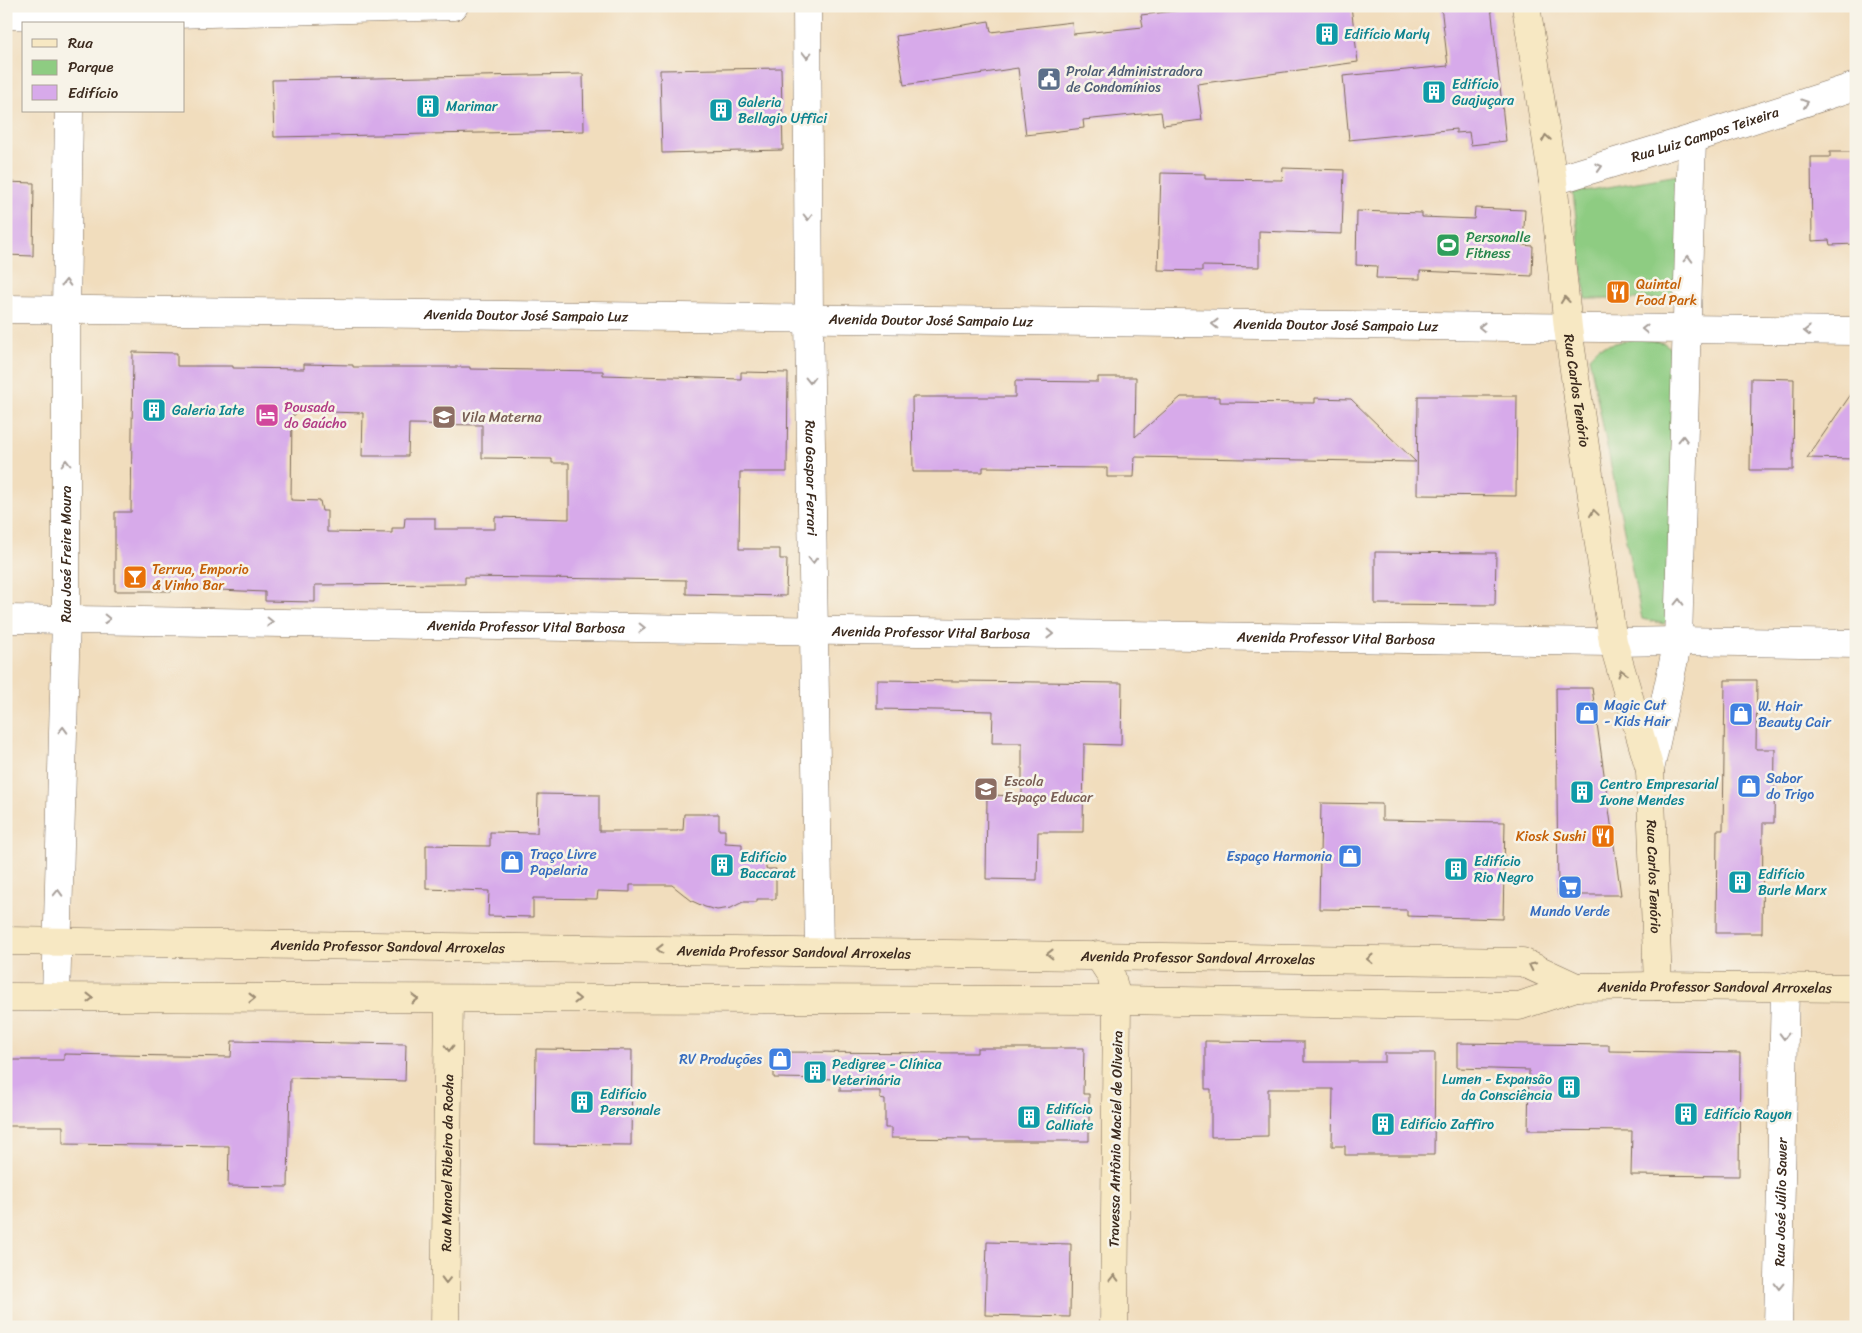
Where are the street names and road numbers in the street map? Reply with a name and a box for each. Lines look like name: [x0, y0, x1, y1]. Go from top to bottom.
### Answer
street label: Rua Luiz Campos Teixeira: [1628, 99, 1783, 169]
street label: Avenida Doutor José Sampaio Luz: [423, 301, 629, 329]
street label: Avenida Doutor José Sampaio Luz: [828, 306, 1034, 334]
street label: Avenida Doutor José Sampaio Luz: [1233, 311, 1439, 339]
street label: Rua Carlos Tenório: [1557, 332, 1597, 449]
street label: Rua Gaspar Ferrari: [798, 420, 825, 537]
street label: Rua José Freire Moura: [54, 486, 79, 623]
street label: Avenida Professor Vital Barbosa: [426, 613, 626, 640]
street label: Avenida Professor Vital Barbosa: [831, 618, 1031, 646]
street label: Avenida Professor Vital Barbosa: [1236, 624, 1436, 652]
street label: Rua Carlos Tenório: [1639, 819, 1669, 934]
street label: Avenida Professor Sandoval Arroxelas: [270, 932, 506, 960]
street label: Avenida Professor Sandoval Arroxelas: [676, 938, 912, 966]
street label: Avenida Professor Sandoval Arroxelas: [1080, 943, 1316, 972]
street label: Avenida Professor Sandoval Arroxelas: [1597, 973, 1833, 1000]
street label: Travessa Antônio Maciel de Oliveira: [1102, 1030, 1130, 1248]
street label: Rua Manoel Ribeiro da Rocha: [433, 1074, 461, 1252]
street label: Rua José Júlio Sawer: [1767, 1136, 1794, 1267]

